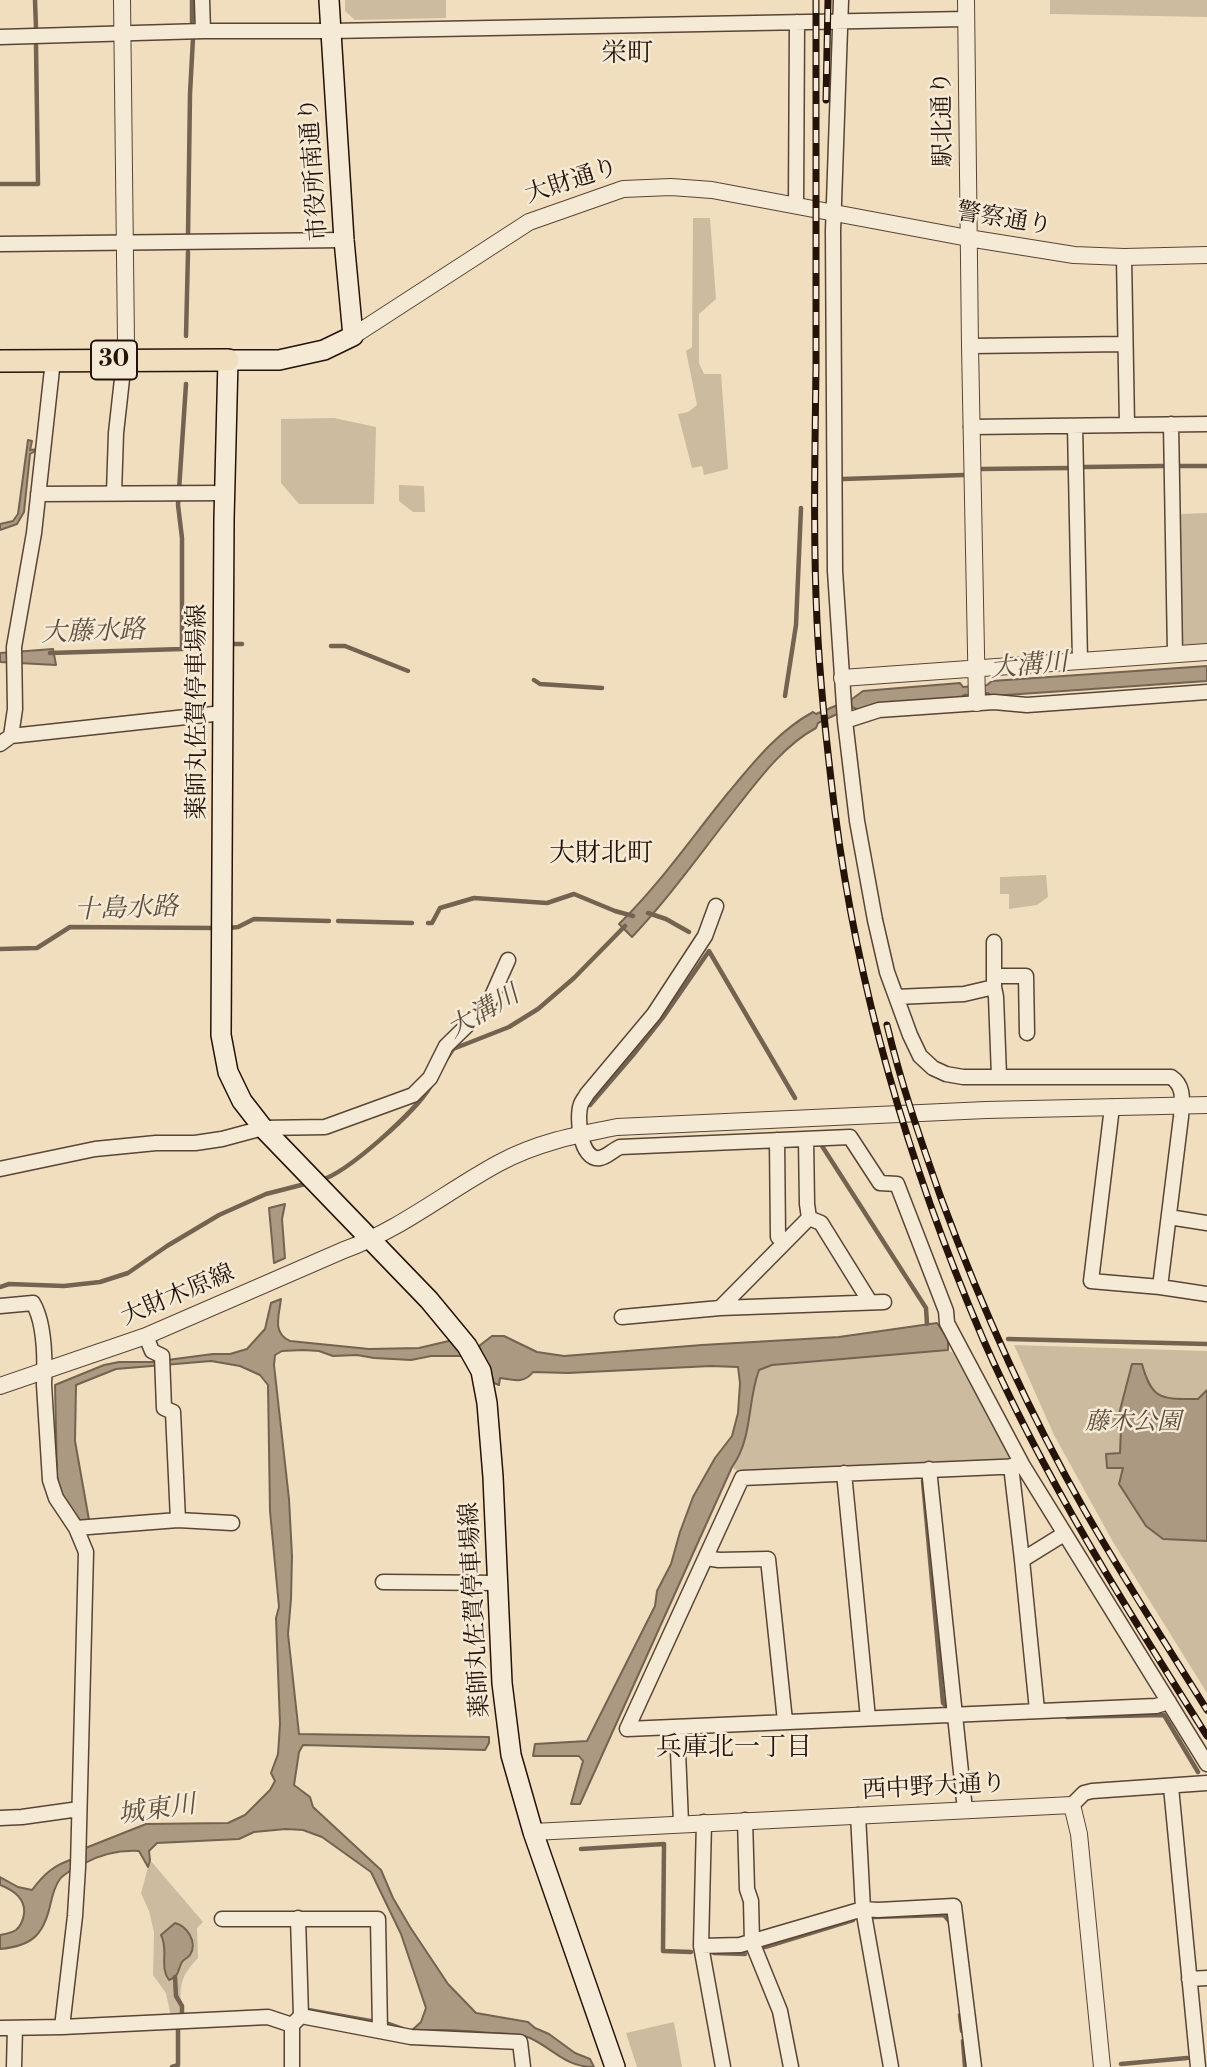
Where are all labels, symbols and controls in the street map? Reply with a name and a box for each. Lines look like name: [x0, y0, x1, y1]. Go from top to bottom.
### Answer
district label: 栄町: [601, 39, 653, 71]
street label: 駅北通り: [929, 71, 959, 167]
street label: 市役所南通り: [296, 96, 334, 242]
street label: 大財通り: [522, 153, 622, 211]
street label: 警察通り: [954, 198, 1054, 242]
road number: 30: [91, 340, 137, 380]
street label: 薬師丸佐賀停車場線: [184, 604, 212, 820]
water label: 大藤水路: [40, 616, 146, 650]
water label: 大溝川: [989, 648, 1069, 686]
district label: 大財北町: [549, 839, 653, 871]
water label: 十島水路: [73, 893, 179, 927]
water label: 大溝川: [442, 980, 526, 1046]
street label: 大財木原線: [117, 1259, 239, 1333]
park label: 藤木公園: [1085, 1409, 1181, 1437]
street label: 薬師丸佐賀停車場線: [456, 1501, 496, 1719]
district label: 兵庫北一丁目: [656, 1733, 812, 1765]
street label: 西中野大通り: [861, 1770, 1007, 1806]
water label: 城東川: [116, 1790, 198, 1832]

